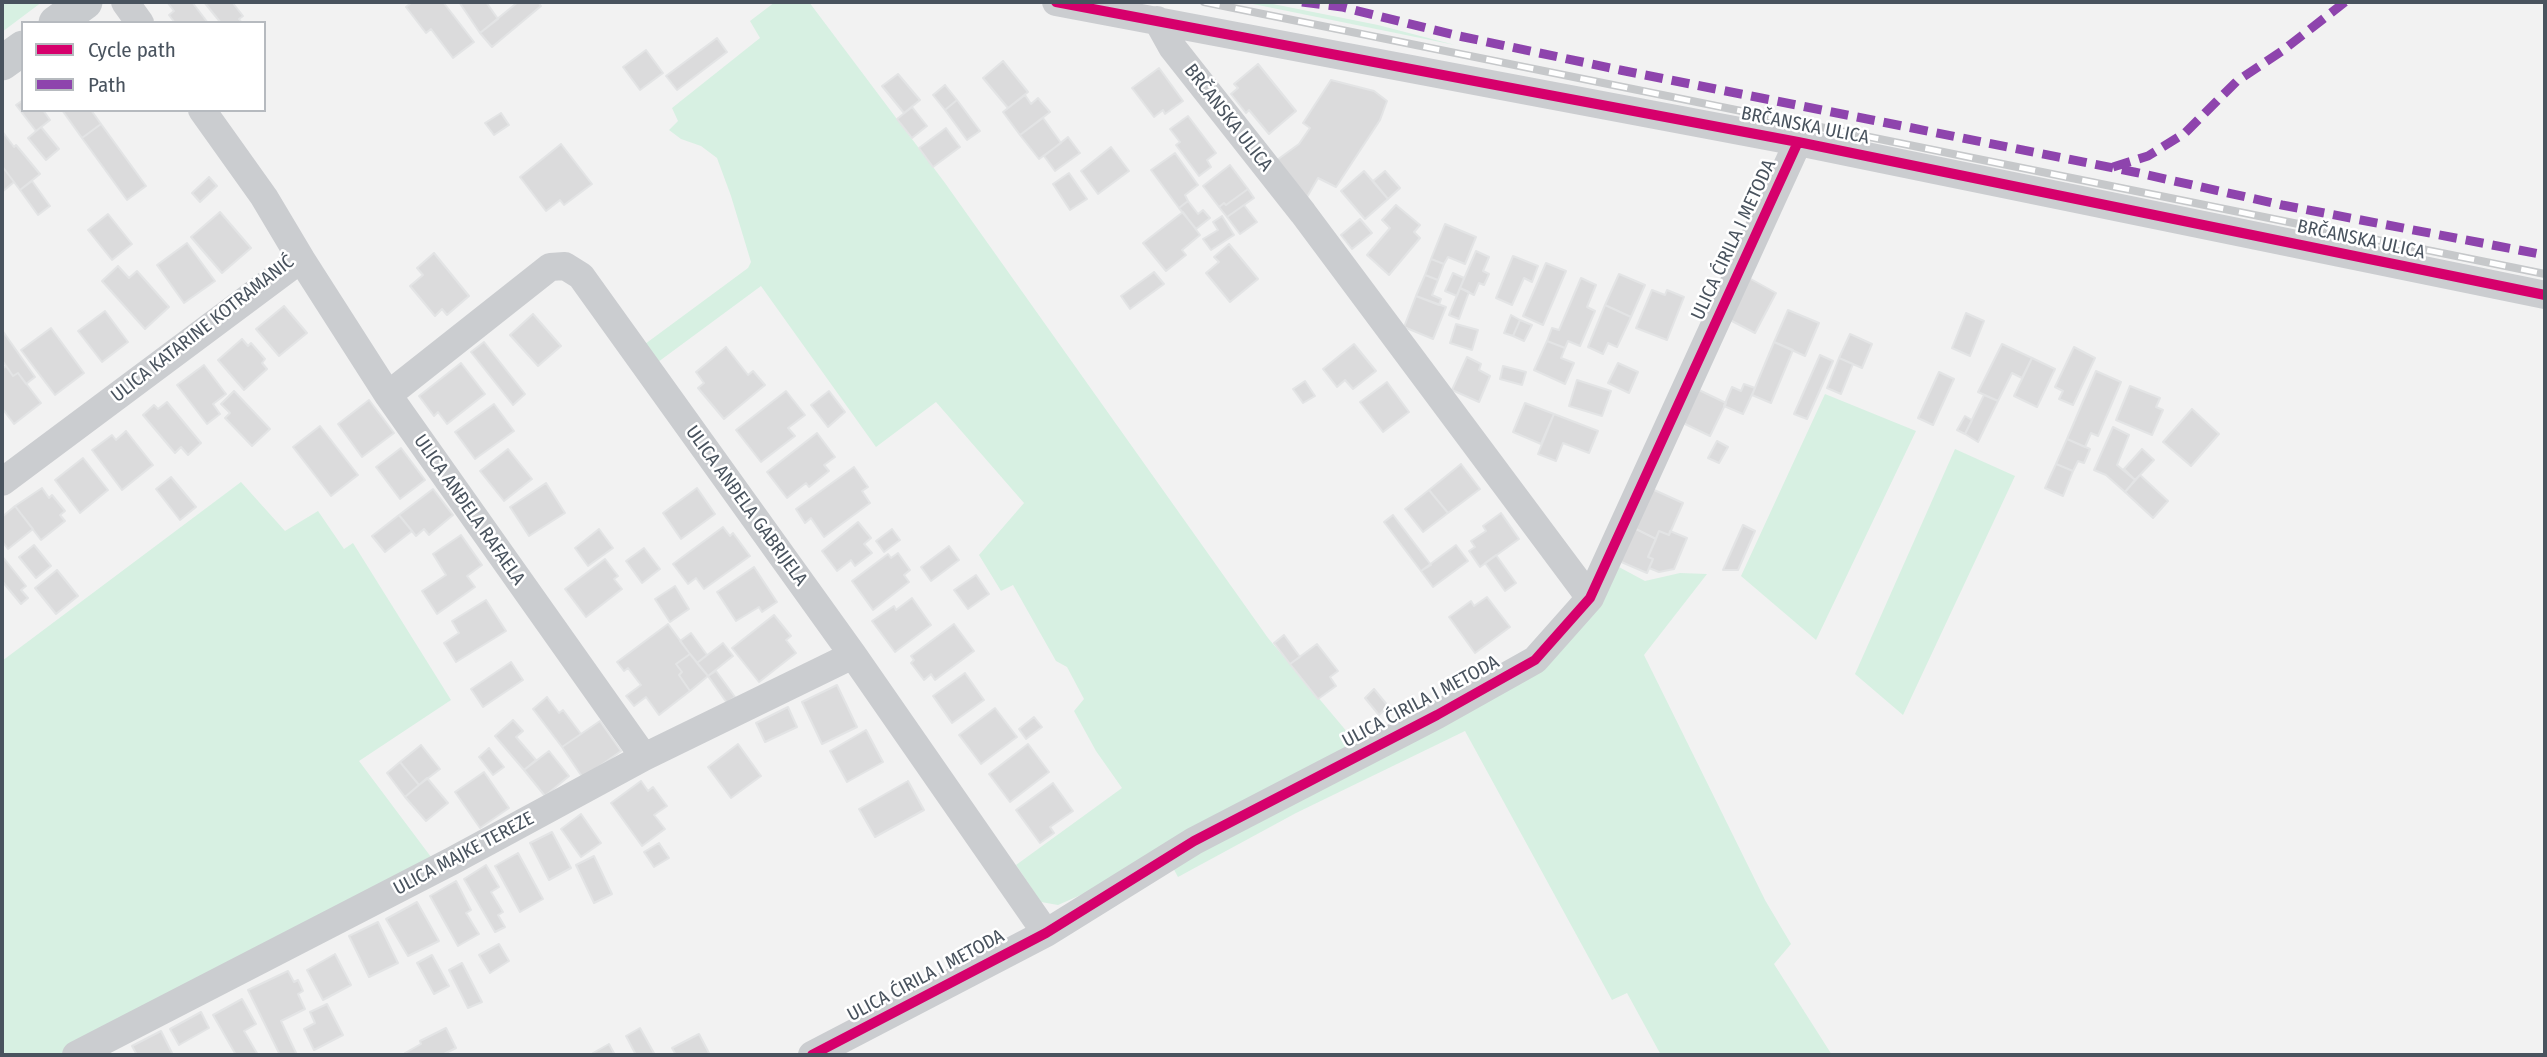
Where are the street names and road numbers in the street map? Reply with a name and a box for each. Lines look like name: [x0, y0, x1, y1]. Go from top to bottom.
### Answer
street label: BRČANSKA ULICA: [1179, 60, 1277, 176]
street label: BRČANSKA ULICA: [1739, 102, 1871, 150]
street label: ULICA ĆIRILA I METODA: [1687, 156, 1781, 324]
street label: BRČANSKA ULICA: [2295, 215, 2427, 265]
street label: ULICA KATARINE KOTRAMANIĆ: [107, 251, 299, 407]
street label: ULICA ANĐELA GABRIJELA: [680, 421, 812, 591]
street label: ULICA ANĐELA RAFAELA: [409, 430, 529, 590]
street label: ULICA ĆIRILA I METODA: [1339, 651, 1503, 753]
street label: ULICA MAJKE TEREZE: [390, 807, 538, 901]
street label: ULICA ĆIRILA I METODA: [844, 925, 1008, 1027]

